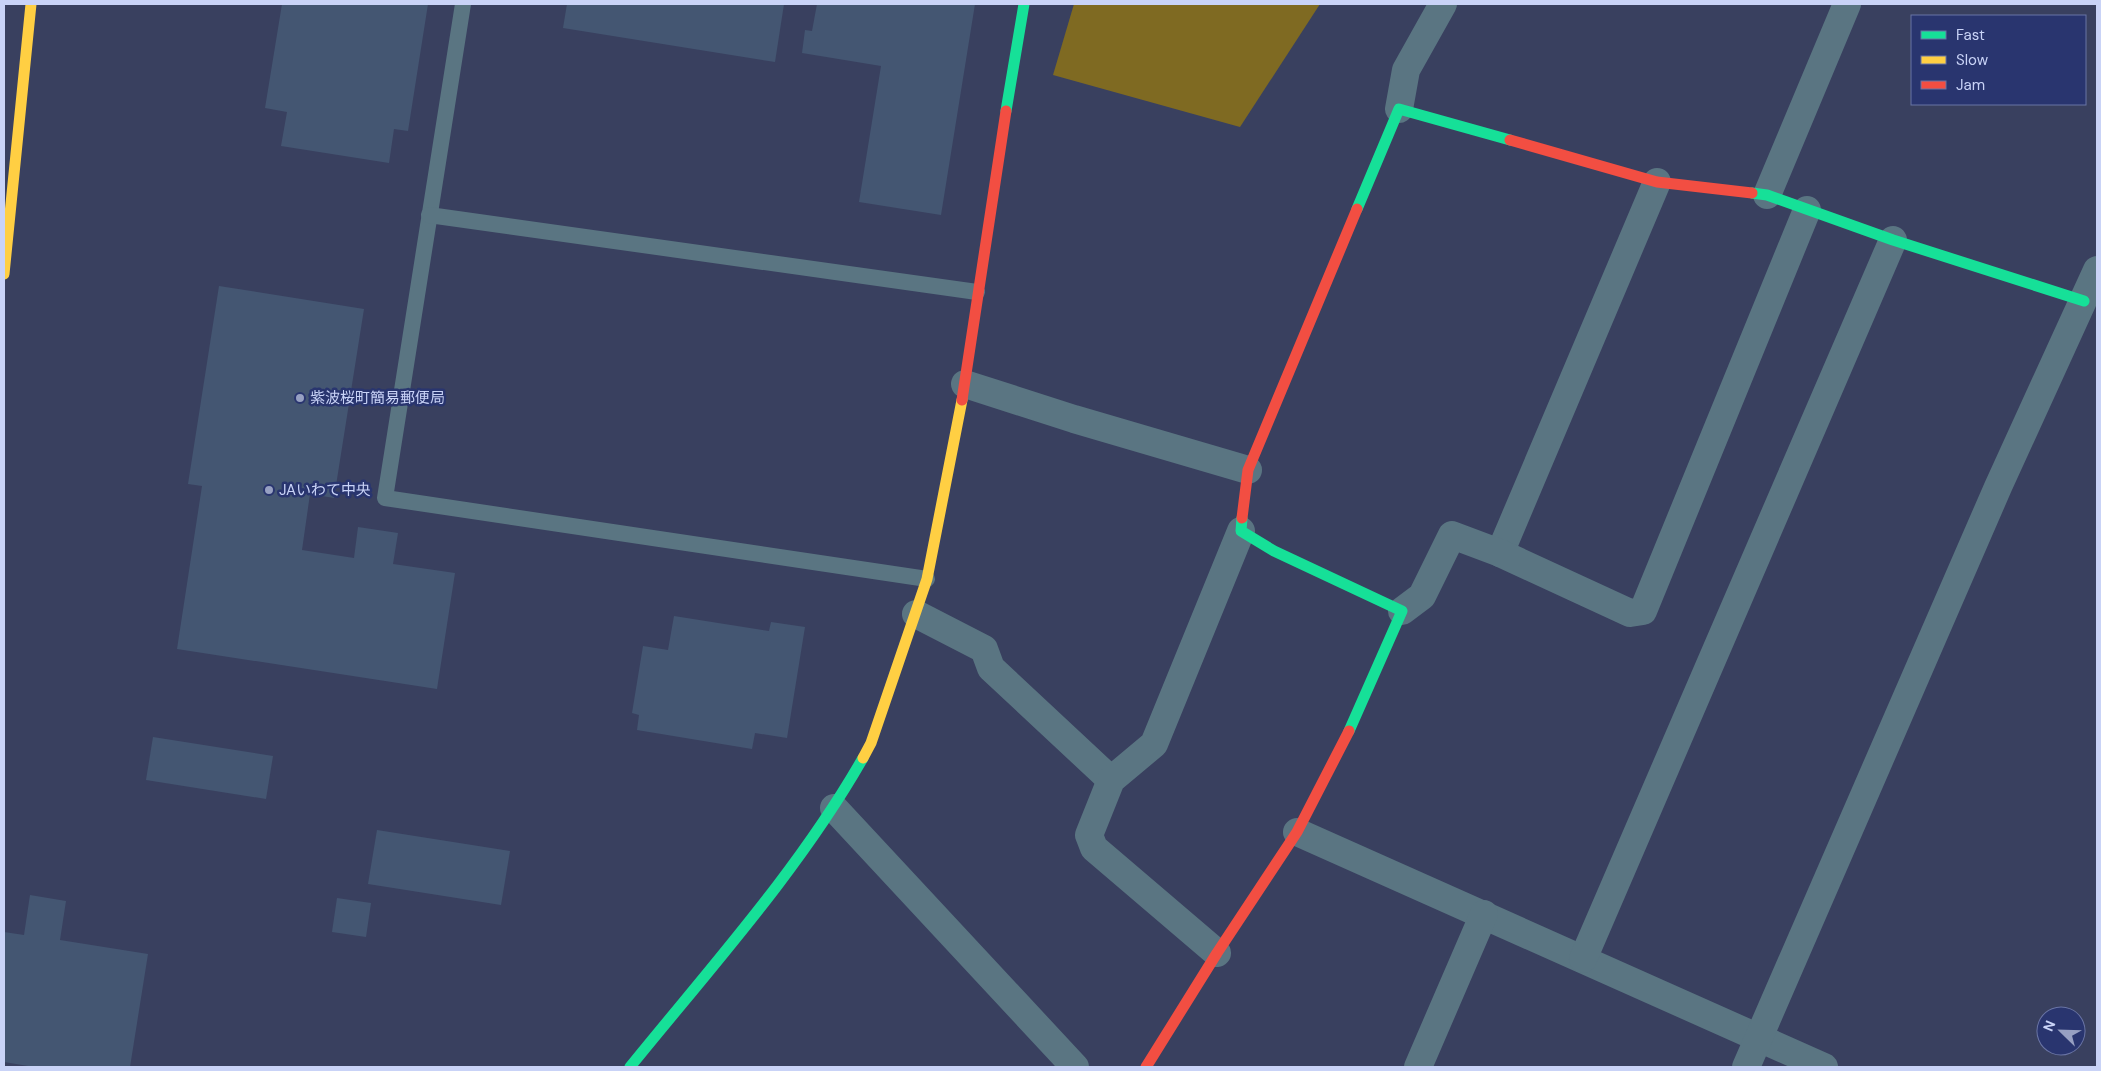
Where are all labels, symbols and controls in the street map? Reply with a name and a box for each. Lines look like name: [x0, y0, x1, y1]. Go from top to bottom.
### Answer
legend: [1911, 15, 2086, 105]
text: Fast: [1956, 25, 1985, 45]
text: Slow: [1956, 50, 1989, 70]
text: Jam: [1956, 75, 1985, 95]
place label: 紫波桜町簡易郵便局: [310, 388, 445, 408]
marker: 紫波桜町簡易郵便局: [294, 392, 306, 404]
place label: JAいわて中央: [279, 480, 371, 500]
marker: JAいわて中央: [263, 484, 275, 496]
north arrow: [2036, 1006, 2086, 1056]
text: N: [2039, 1018, 2059, 1034]

